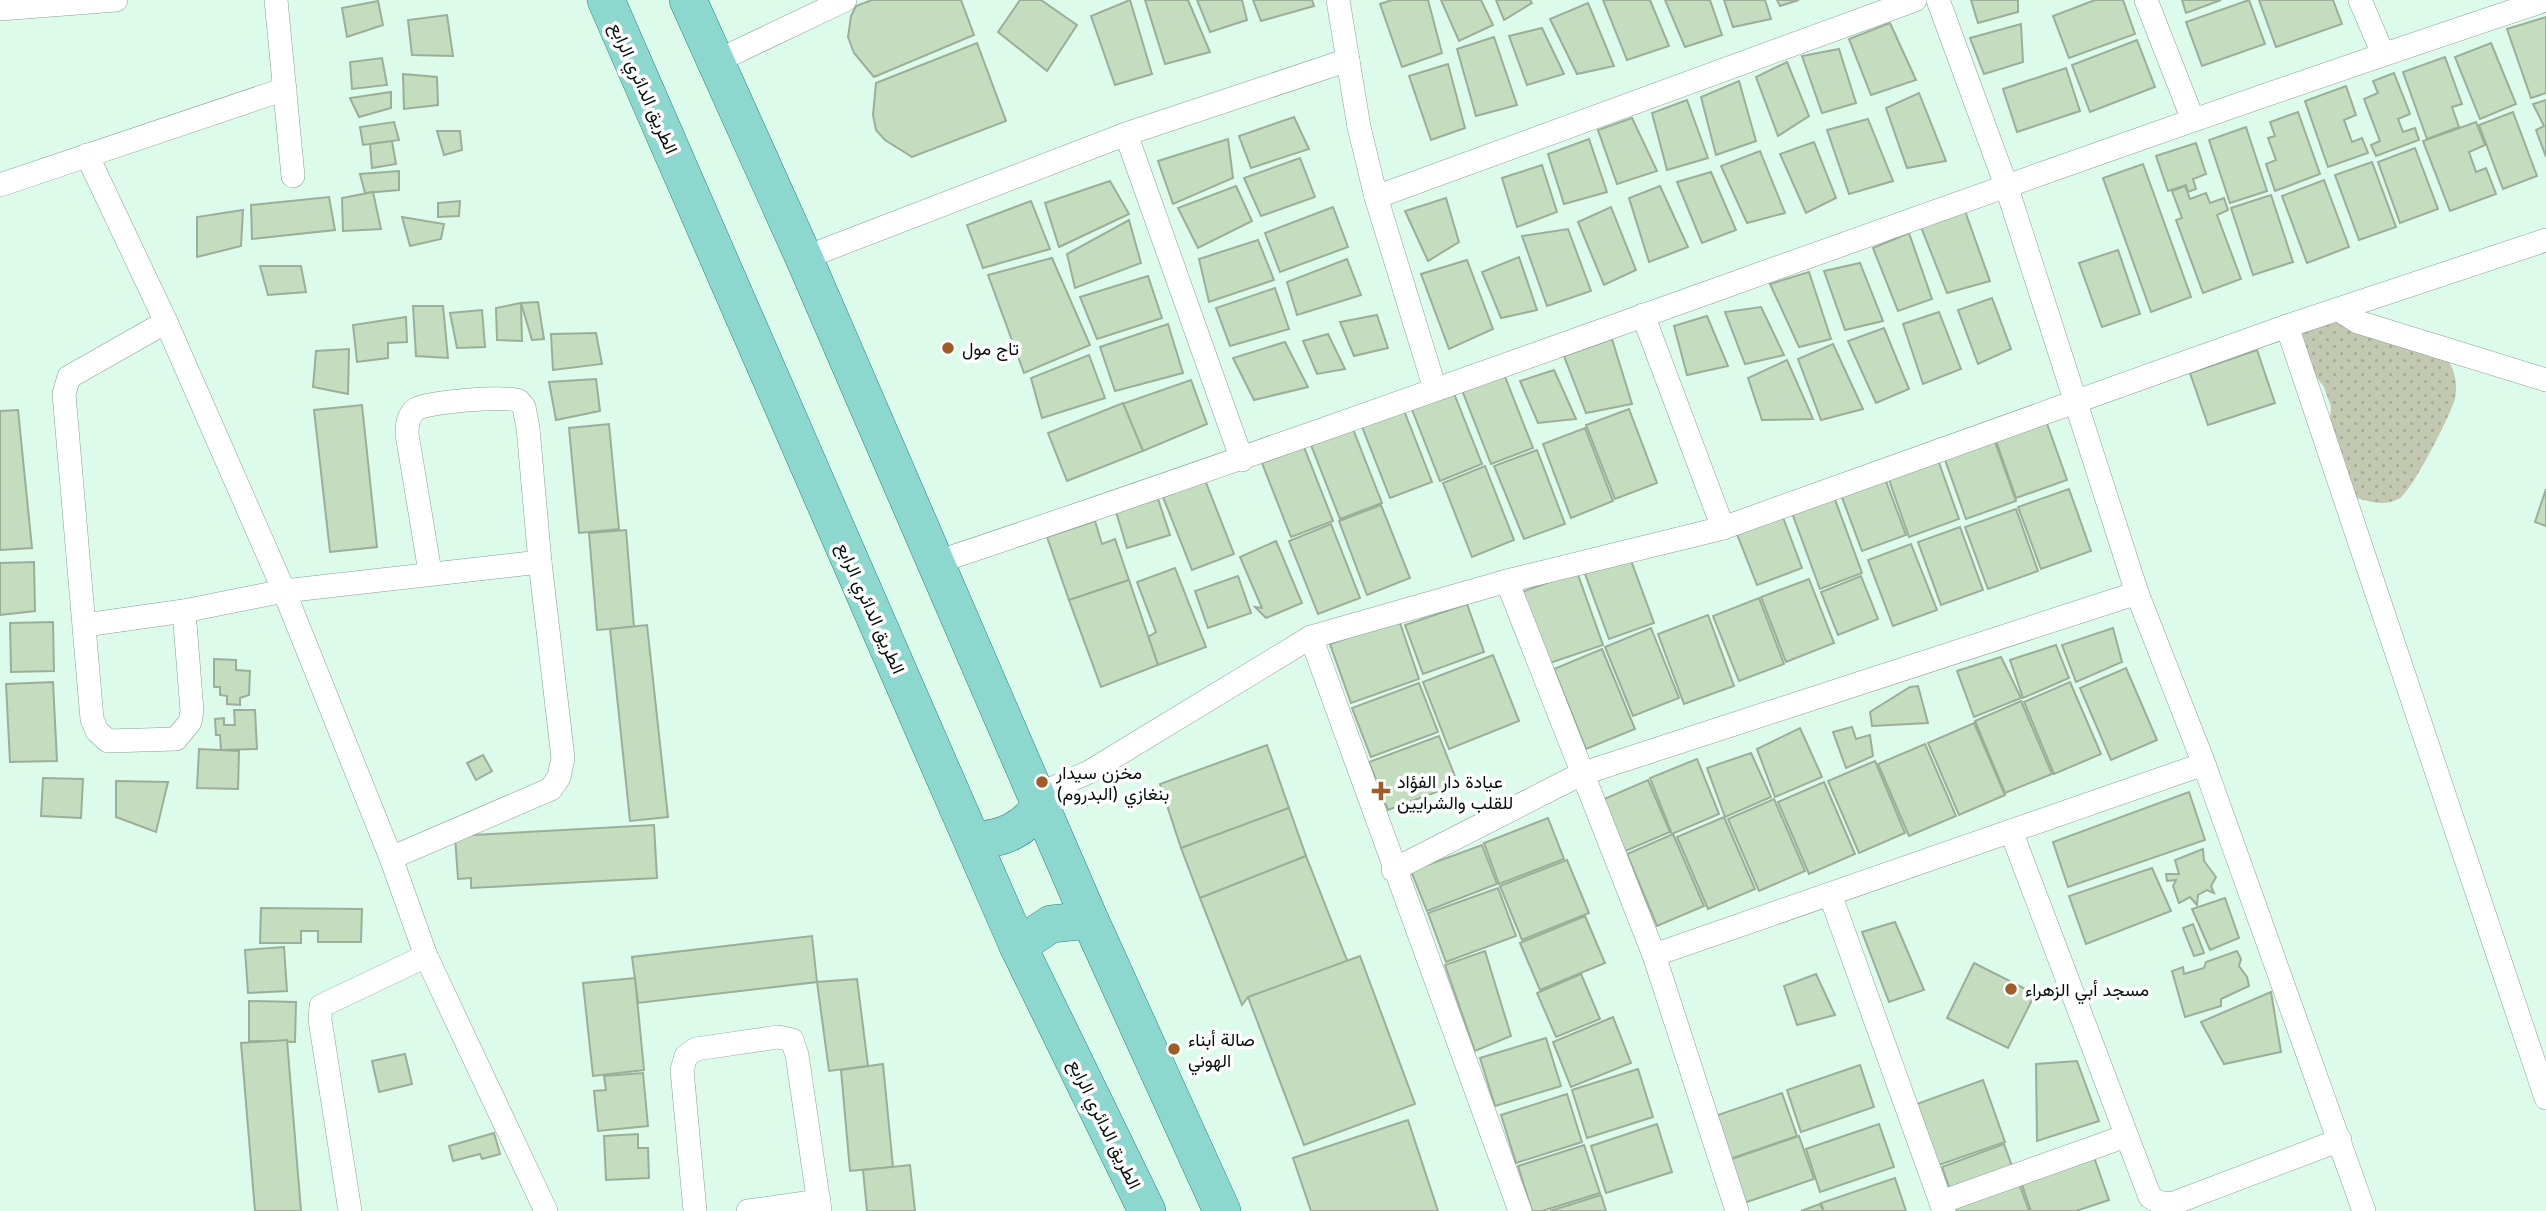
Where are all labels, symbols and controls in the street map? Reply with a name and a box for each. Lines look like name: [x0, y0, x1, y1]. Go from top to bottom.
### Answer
street label: الطريق الدائري الرابع: [601, 19, 682, 159]
place label: تاج مول: [962, 338, 1019, 361]
marker: تاج مول: [940, 340, 956, 356]
street label: الطريق الدائري الرابع: [828, 539, 909, 679]
place label: مخزن سيدار بنغازي (البدروم): [1055, 762, 1169, 809]
place label: عيادة دار الفؤاد للقلب والشرايين: [1397, 771, 1513, 814]
marker: مخزن سيدار بنغازي (البدروم): [1034, 774, 1050, 790]
marker: عيادة دار الفؤاد للقلب والشرايين: [1371, 781, 1391, 801]
place label: مسجد أبي الزهراء: [2025, 979, 2149, 1005]
marker: مسجد أبي الزهراء: [2003, 981, 2019, 997]
place label: صالة أبناء الهوني: [1188, 1029, 1255, 1076]
marker: صالة أبناء الهوني: [1166, 1041, 1182, 1057]
street label: الطريق الدائري الرابع: [1060, 1056, 1146, 1194]

